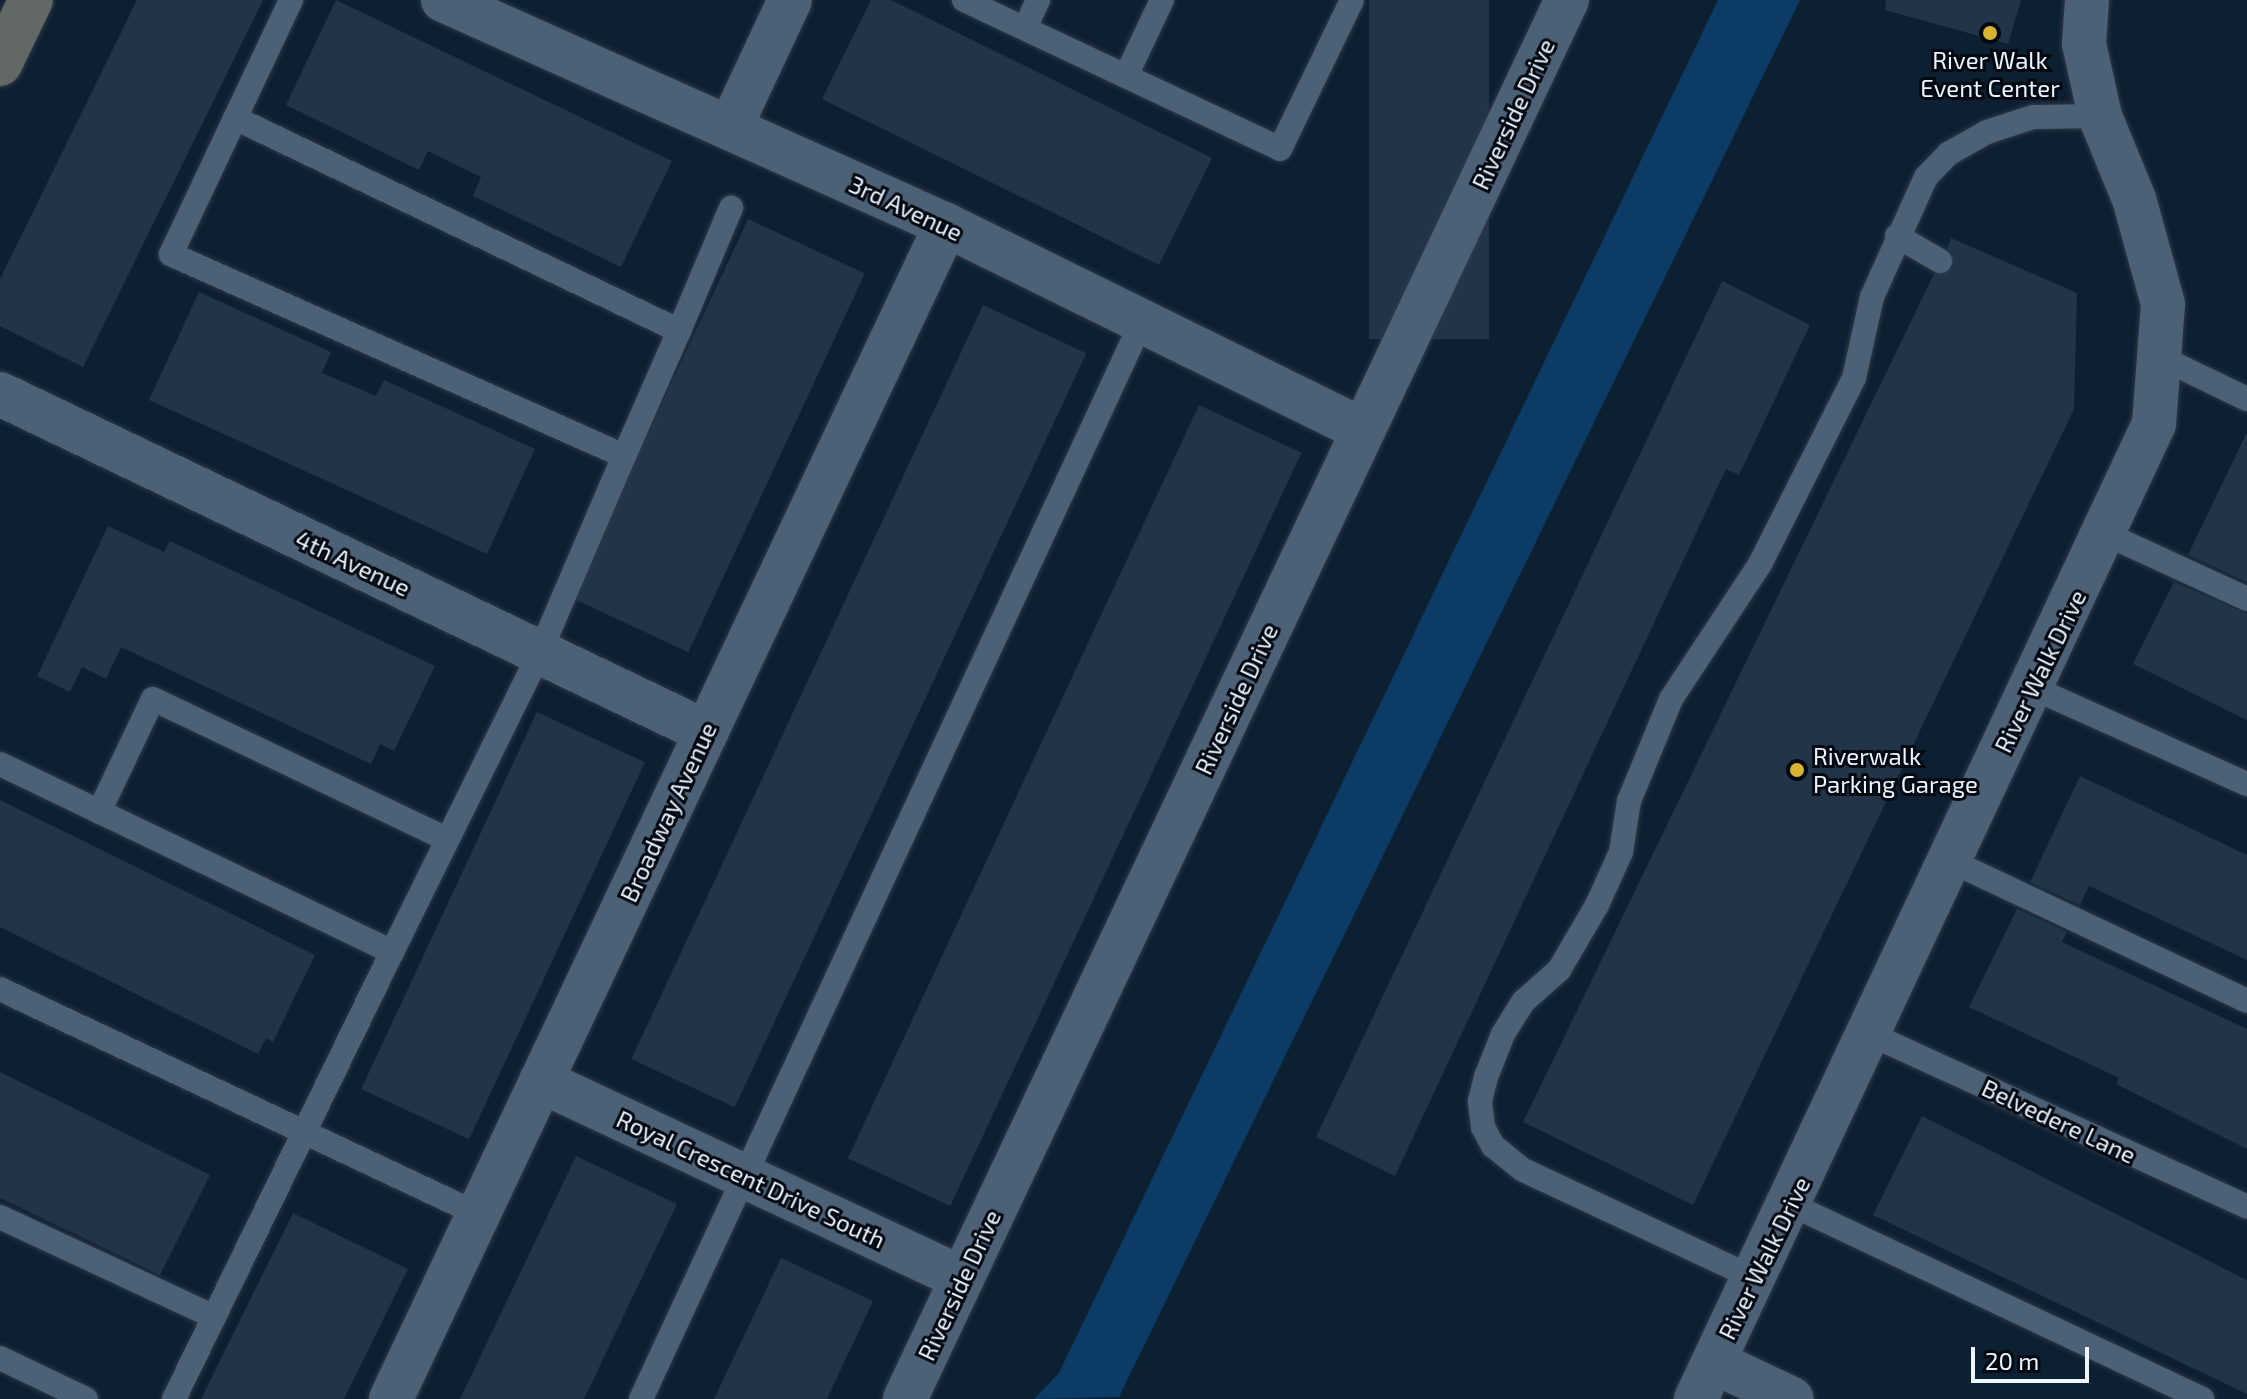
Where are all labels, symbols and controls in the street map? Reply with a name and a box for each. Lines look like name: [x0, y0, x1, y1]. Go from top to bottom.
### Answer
marker: River Walk Event Center: [1981, 24, 1999, 42]
street label: Riverside Drive: [1466, 34, 1560, 194]
place label: River Walk Event Center: [1920, 46, 2060, 102]
street label: 3rd Avenue: [845, 169, 967, 247]
street label: 4th Avenue: [291, 524, 415, 602]
street label: River Walk Drive: [1988, 584, 2092, 758]
street label: Riverside Drive: [1189, 619, 1283, 779]
street label: Broadway Avenue: [614, 717, 722, 907]
place label: Riverwalk Parking Garage: [1813, 742, 1978, 798]
marker: Riverwalk Parking Garage: [1788, 761, 1806, 779]
street label: Belvedere Lane: [1978, 1073, 2140, 1169]
street label: Royal Crescent Drive South: [612, 1104, 890, 1254]
street label: River Walk Drive: [1712, 1171, 1816, 1345]
street label: Riverside Drive: [912, 1205, 1006, 1365]
scale bar: [1975, 1331, 2093, 1381]
text: 20 m: [1985, 1346, 2039, 1375]

